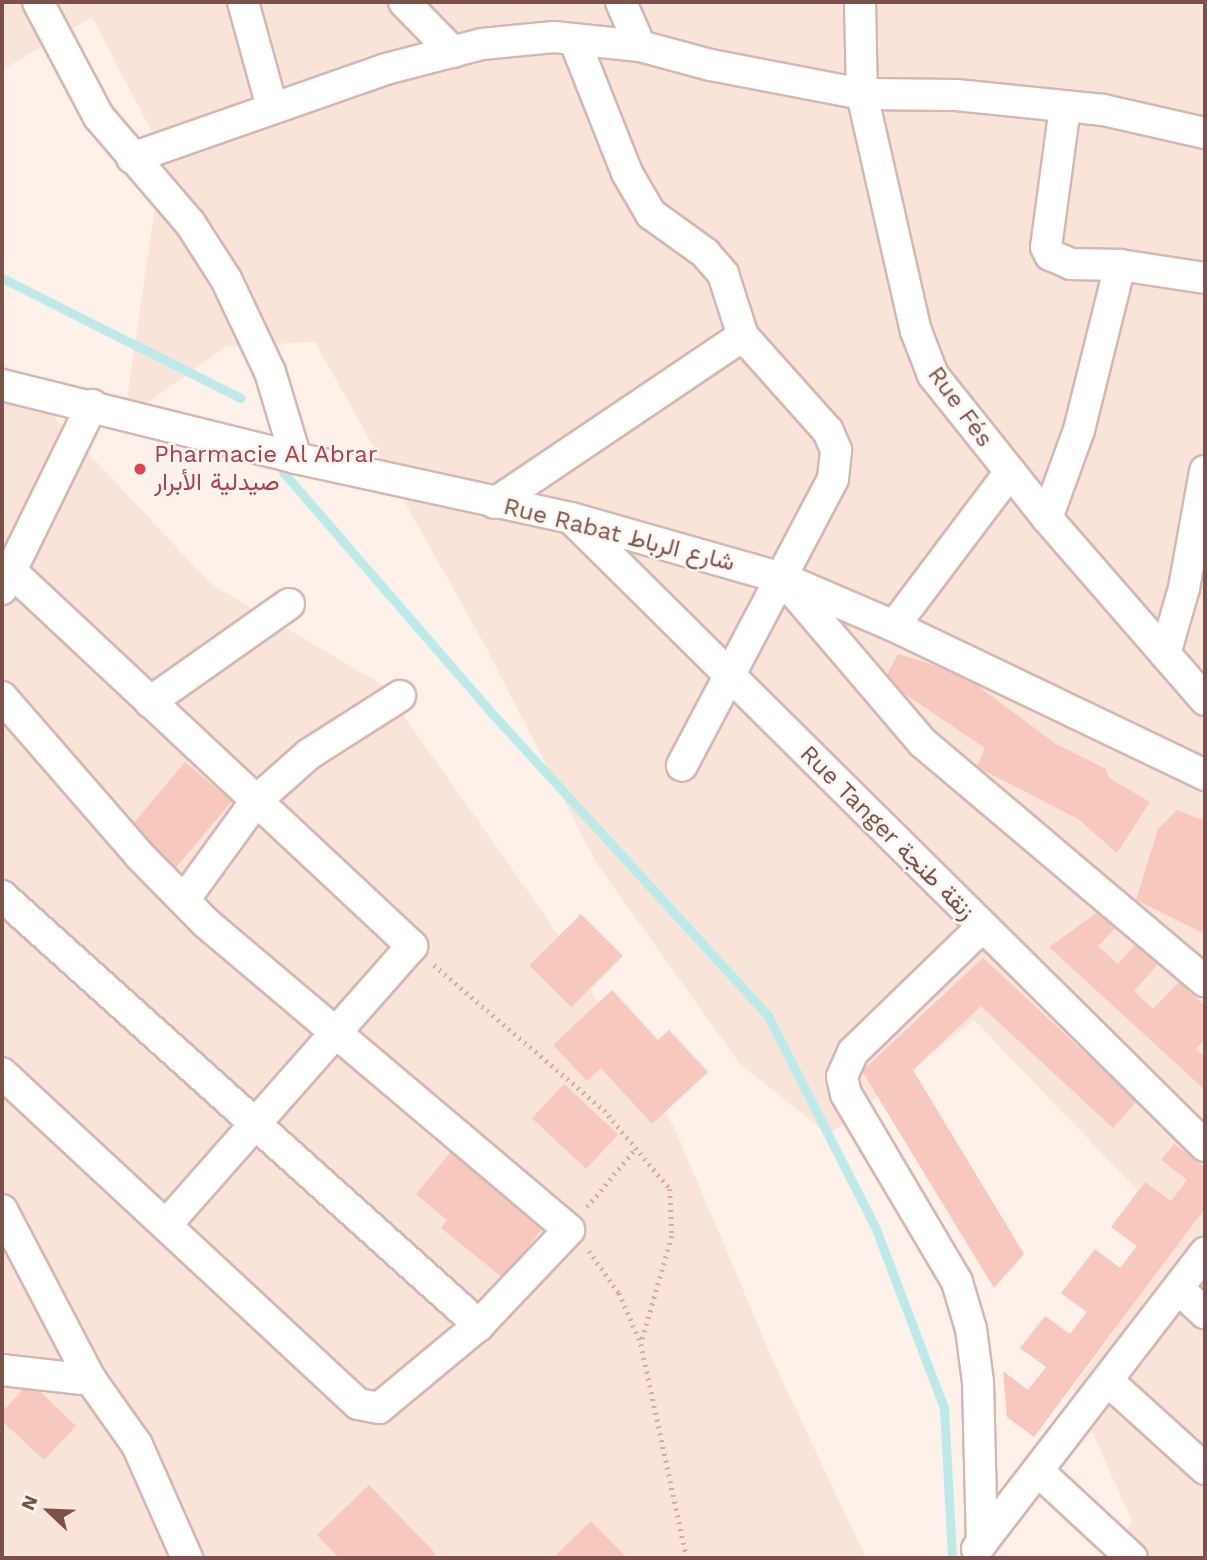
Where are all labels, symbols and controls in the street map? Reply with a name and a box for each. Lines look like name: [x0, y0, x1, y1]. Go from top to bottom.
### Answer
street label: Rue Fés: [921, 361, 999, 453]
place label: Pharmacie Al Abrar صيدلية الأبرار: [154, 441, 380, 497]
marker: Pharmacie Al Abrar صيدلية الأبرار: [132, 461, 148, 477]
street label: Rue Rabat شارع الرباط: [500, 492, 738, 578]
street label: Rue Tanger زنقة طنجة: [793, 739, 981, 927]
north arrow: [14, 1476, 84, 1546]
text: N: [16, 1492, 43, 1514]

